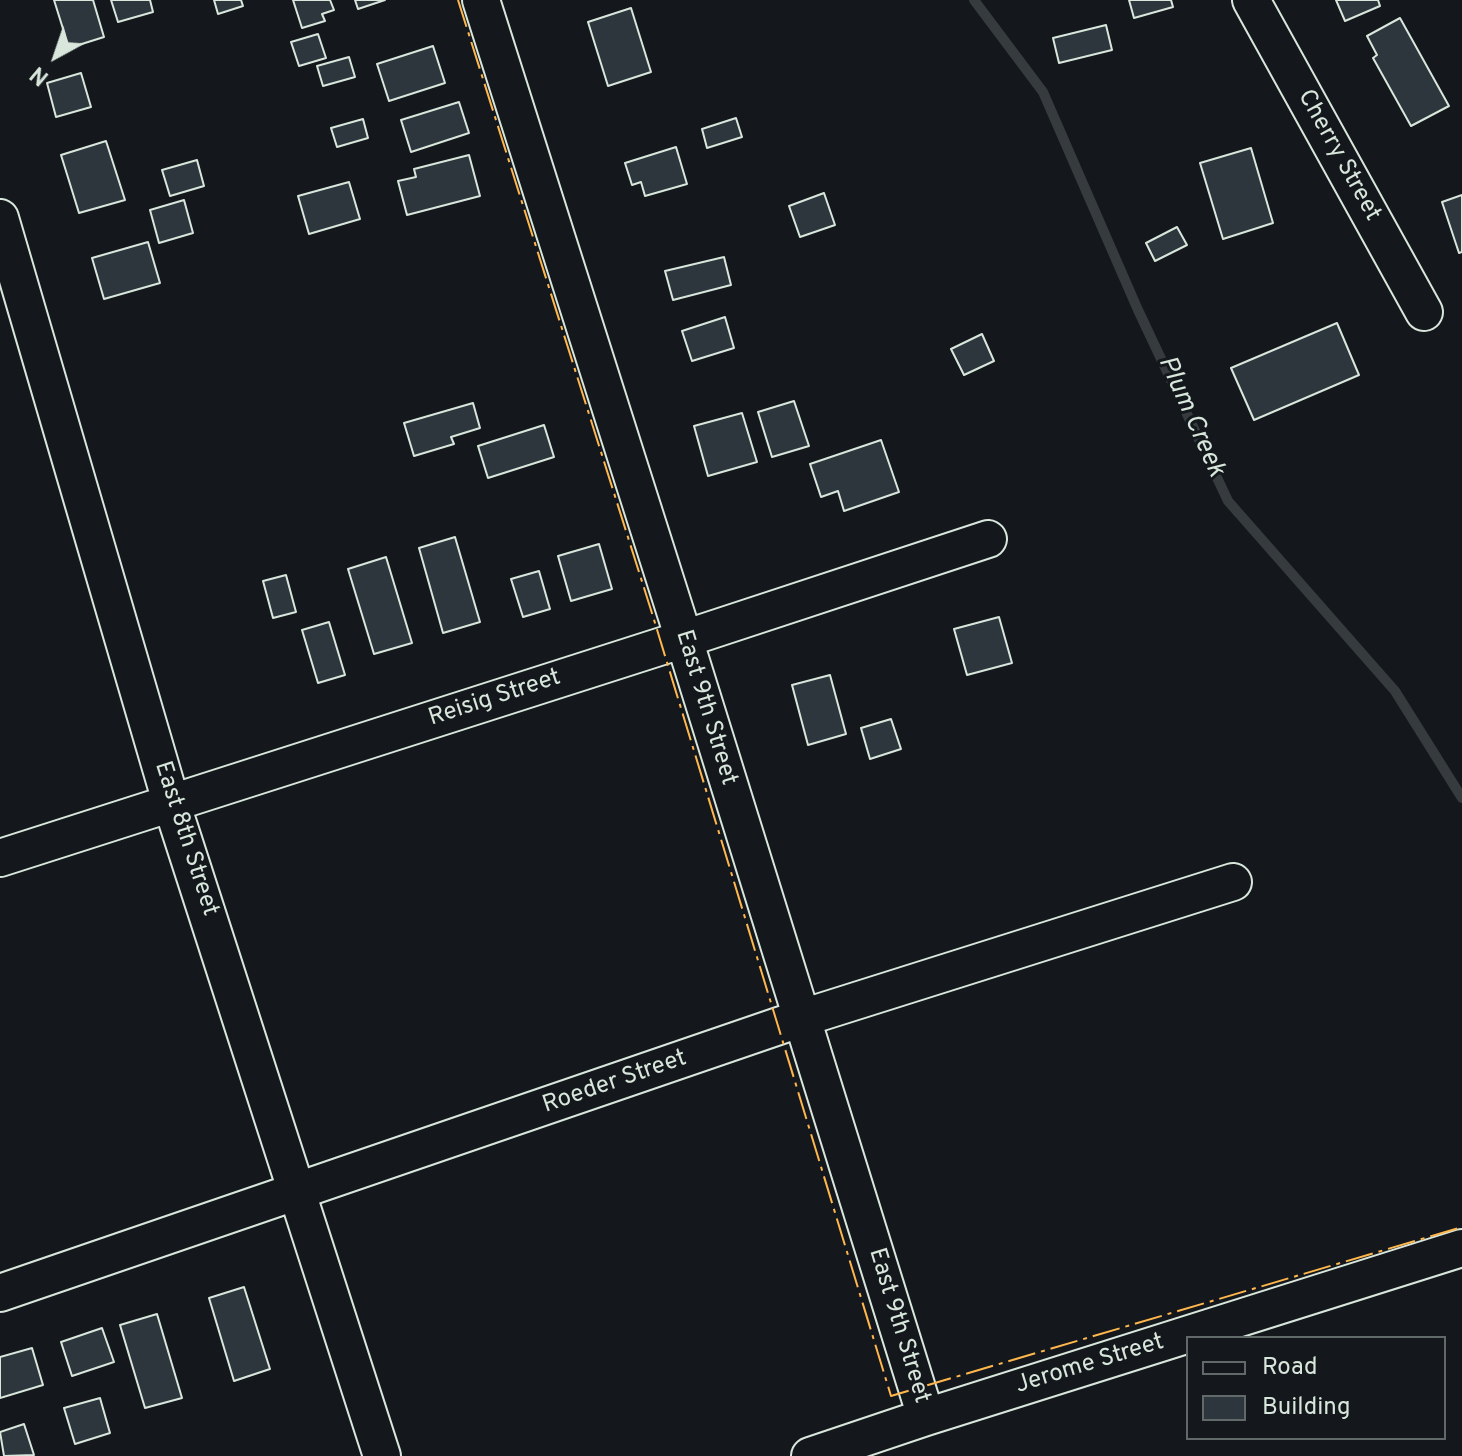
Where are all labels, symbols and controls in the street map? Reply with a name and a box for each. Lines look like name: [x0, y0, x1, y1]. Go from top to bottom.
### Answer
north arrow: [16, 16, 96, 96]
text: N: [26, 59, 55, 90]
street label: Cherry Street: [1290, 85, 1386, 227]
water label: Plum Creek: [1149, 352, 1231, 482]
street label: East 9th Street: [668, 627, 742, 789]
street label: Reisig Street: [425, 664, 565, 734]
street label: East 8th Street: [146, 758, 224, 920]
street label: Roeder Street: [539, 1045, 691, 1121]
street label: East 9th Street: [861, 1245, 935, 1407]
street label: Jerome Street: [1012, 1329, 1168, 1401]
legend: [1186, 1336, 1446, 1440]
text: Road: [1262, 1353, 1318, 1383]
text: Building: [1262, 1393, 1351, 1423]

